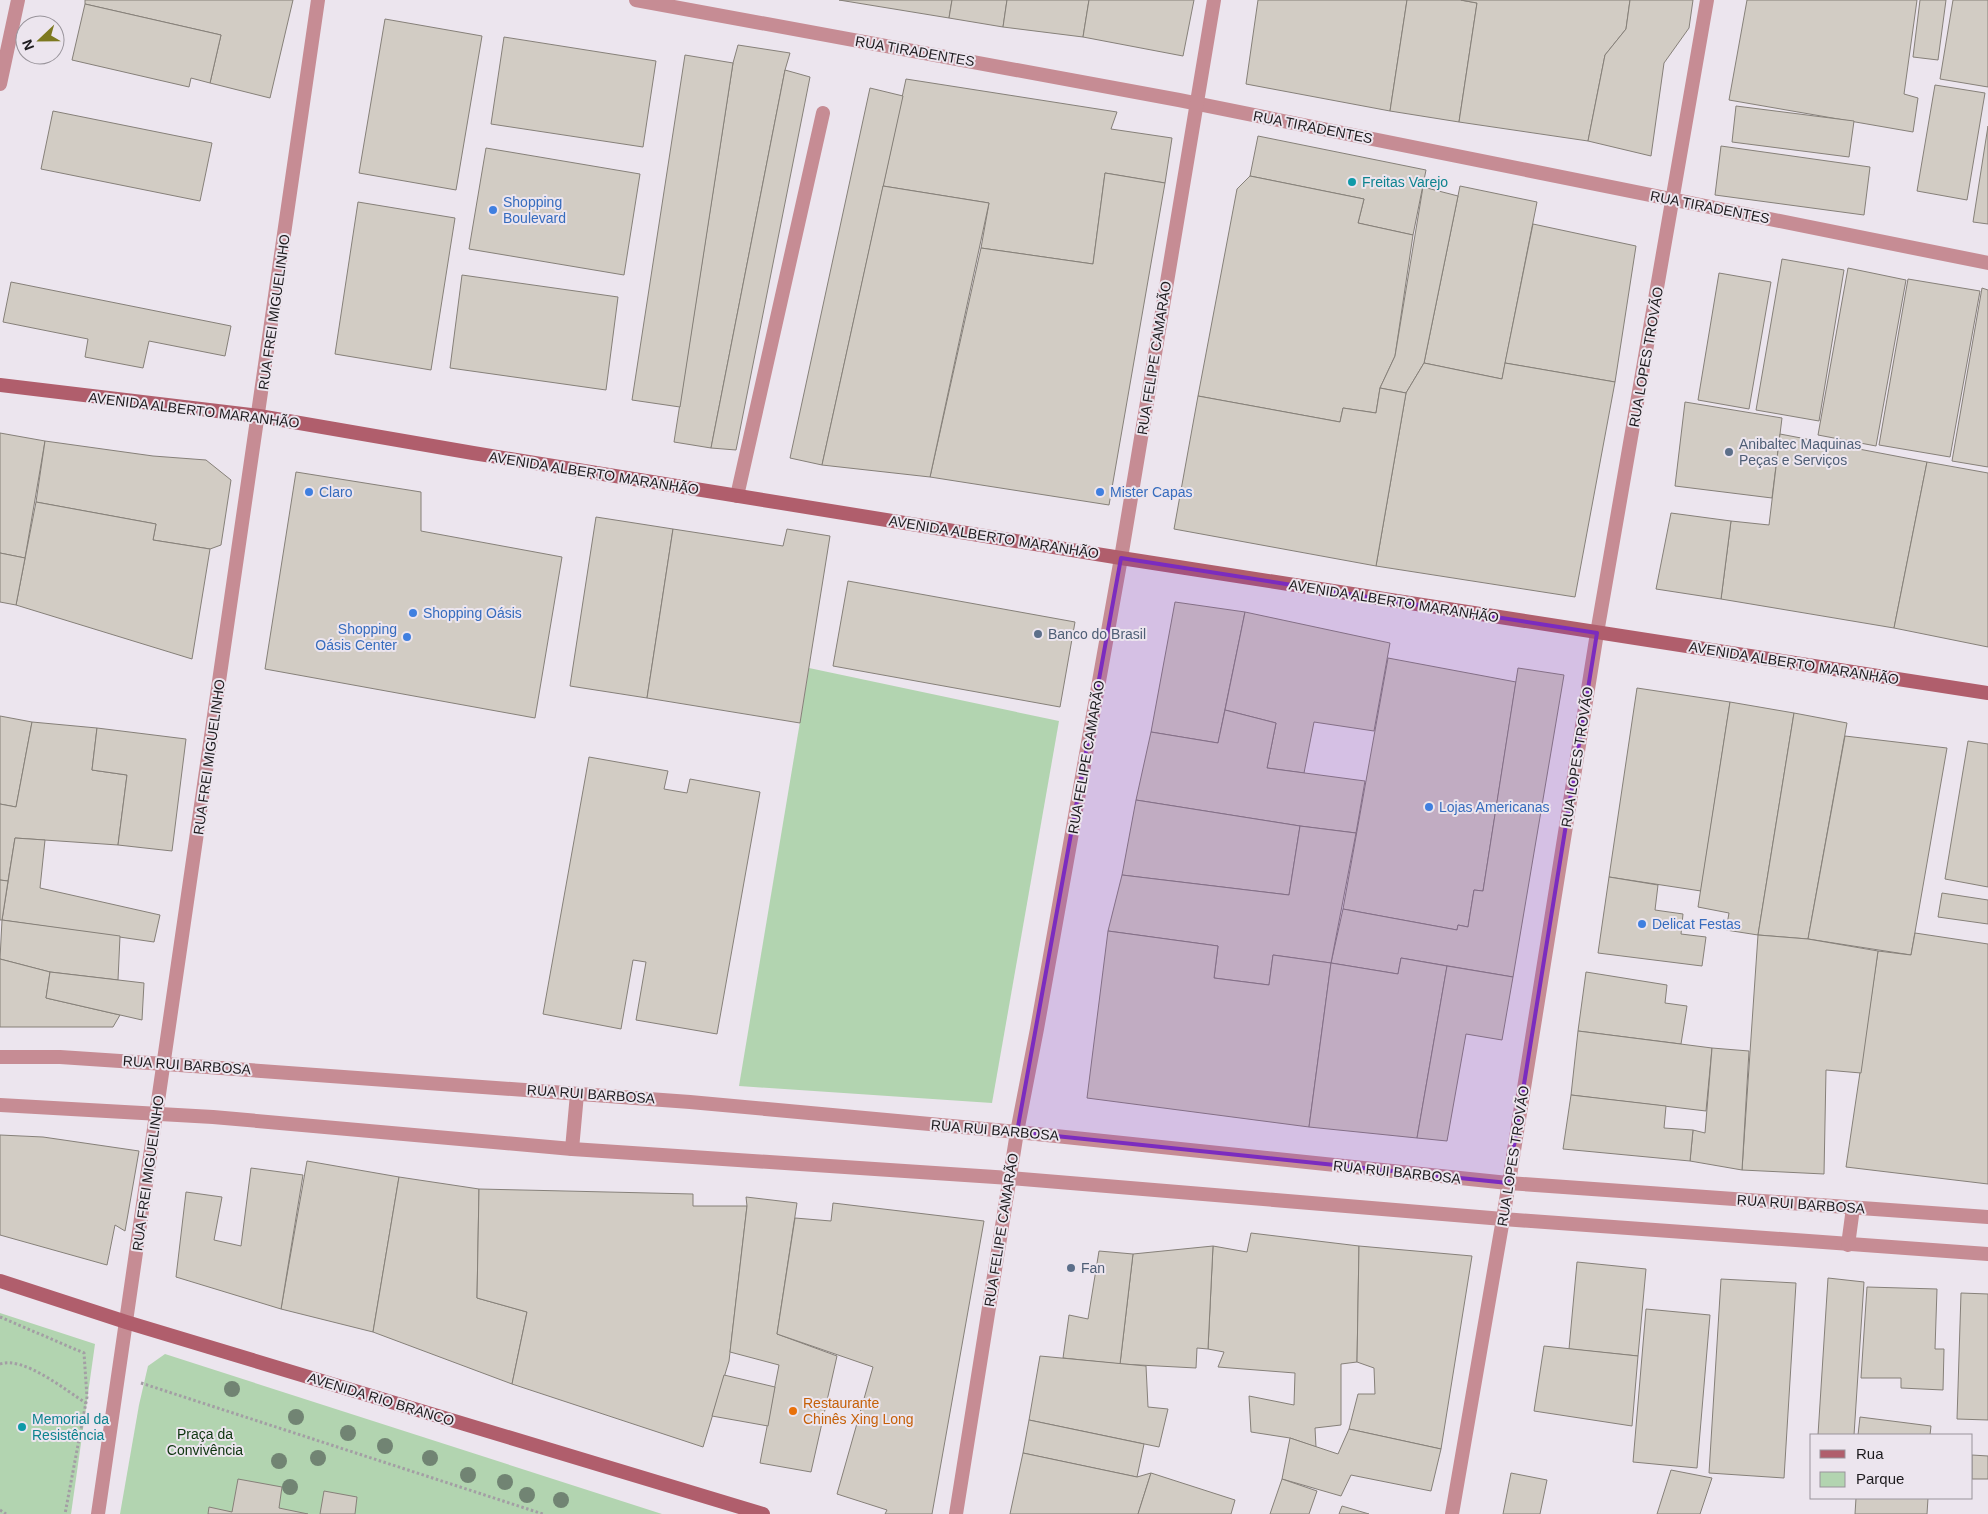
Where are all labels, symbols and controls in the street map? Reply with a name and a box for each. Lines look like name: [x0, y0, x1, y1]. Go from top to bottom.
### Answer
north arrow: [15, 15, 65, 65]
street label: RUA TIRADENTES: [854, 33, 976, 69]
text: N: [19, 37, 37, 53]
street label: RUA TIRADENTES: [1252, 108, 1374, 146]
place label: Freitas Varejo: [1362, 174, 1448, 190]
marker: Freitas Varejo: [1346, 176, 1358, 188]
street label: RUA TIRADENTES: [1649, 188, 1771, 226]
place label: Shopping Boulevard: [503, 194, 566, 226]
marker: Shopping Boulevard: [487, 204, 499, 216]
street label: RUA FREI MIGUELINHO: [255, 233, 293, 391]
street label: RUA FELIPE CAMARÃO: [1134, 280, 1174, 436]
street label: RUA LOPES TROVÃO: [1626, 286, 1666, 428]
street label: AVENIDA ALBERTO MARANHÃO: [88, 389, 300, 431]
place label: Anibaltec Maquinas Peças e Serviços: [1739, 436, 1861, 468]
marker: Anibaltec Maquinas Peças e Serviços: [1723, 446, 1735, 458]
street label: AVENIDA ALBERTO MARANHÃO: [488, 448, 700, 498]
place label: Claro: [319, 484, 353, 500]
place label: Mister Capas: [1110, 484, 1192, 500]
marker: Claro: [303, 486, 315, 498]
marker: Mister Capas: [1094, 486, 1106, 498]
street label: AVENIDA ALBERTO MARANHÃO: [888, 512, 1100, 562]
street label: AVENIDA ALBERTO MARANHÃO: [1288, 576, 1500, 626]
place label: Shopping Oásis: [423, 605, 522, 621]
marker: Shopping Oásis: [407, 607, 419, 619]
place label: Shopping Oásis Center: [315, 621, 397, 653]
place label: Banco do Brasil: [1048, 626, 1146, 642]
marker: Banco do Brasil: [1032, 628, 1044, 640]
marker: Shopping Oásis Center: [401, 631, 413, 643]
street label: AVENIDA ALBERTO MARANHÃO: [1688, 638, 1900, 688]
street label: RUA FREI MIGUELINHO: [190, 678, 228, 836]
street label: RUA FELIPE CAMARÃO: [1065, 679, 1107, 835]
street label: RUA LOPES TROVÃO: [1558, 685, 1596, 828]
place label: Lojas Americanas: [1439, 799, 1550, 815]
marker: Lojas Americanas: [1423, 801, 1435, 813]
place label: Delicat Festas: [1652, 916, 1741, 932]
marker: Delicat Festas: [1636, 918, 1648, 930]
street label: RUA RUI BARBOSA: [122, 1053, 252, 1078]
street label: RUA RUI BARBOSA: [526, 1082, 656, 1107]
street label: RUA LOPES TROVÃO: [1494, 1084, 1532, 1227]
street label: RUA FREI MIGUELINHO: [129, 1094, 167, 1252]
street label: RUA RUI BARBOSA: [930, 1116, 1060, 1144]
street label: RUA FELIPE CAMARÃO: [981, 1152, 1021, 1308]
street label: RUA RUI BARBOSA: [1332, 1157, 1462, 1187]
street label: RUA RUI BARBOSA: [1736, 1192, 1866, 1217]
place label: Fan: [1081, 1260, 1105, 1276]
marker: Fan: [1065, 1262, 1077, 1274]
street label: AVENIDA RIO BRANCO: [306, 1369, 456, 1429]
place label: Restaurante Chinês Xing Long: [803, 1395, 914, 1427]
marker: Restaurante Chinês Xing Long: [787, 1405, 799, 1417]
place label: Memorial da Resistência: [32, 1411, 109, 1443]
marker: Memorial da Resistência: [16, 1421, 28, 1433]
park label: Praça da Convivência: [167, 1426, 243, 1458]
legend: [1810, 1434, 1973, 1499]
text: Rua: [1856, 1445, 1884, 1462]
text: Parque: [1856, 1470, 1904, 1487]

